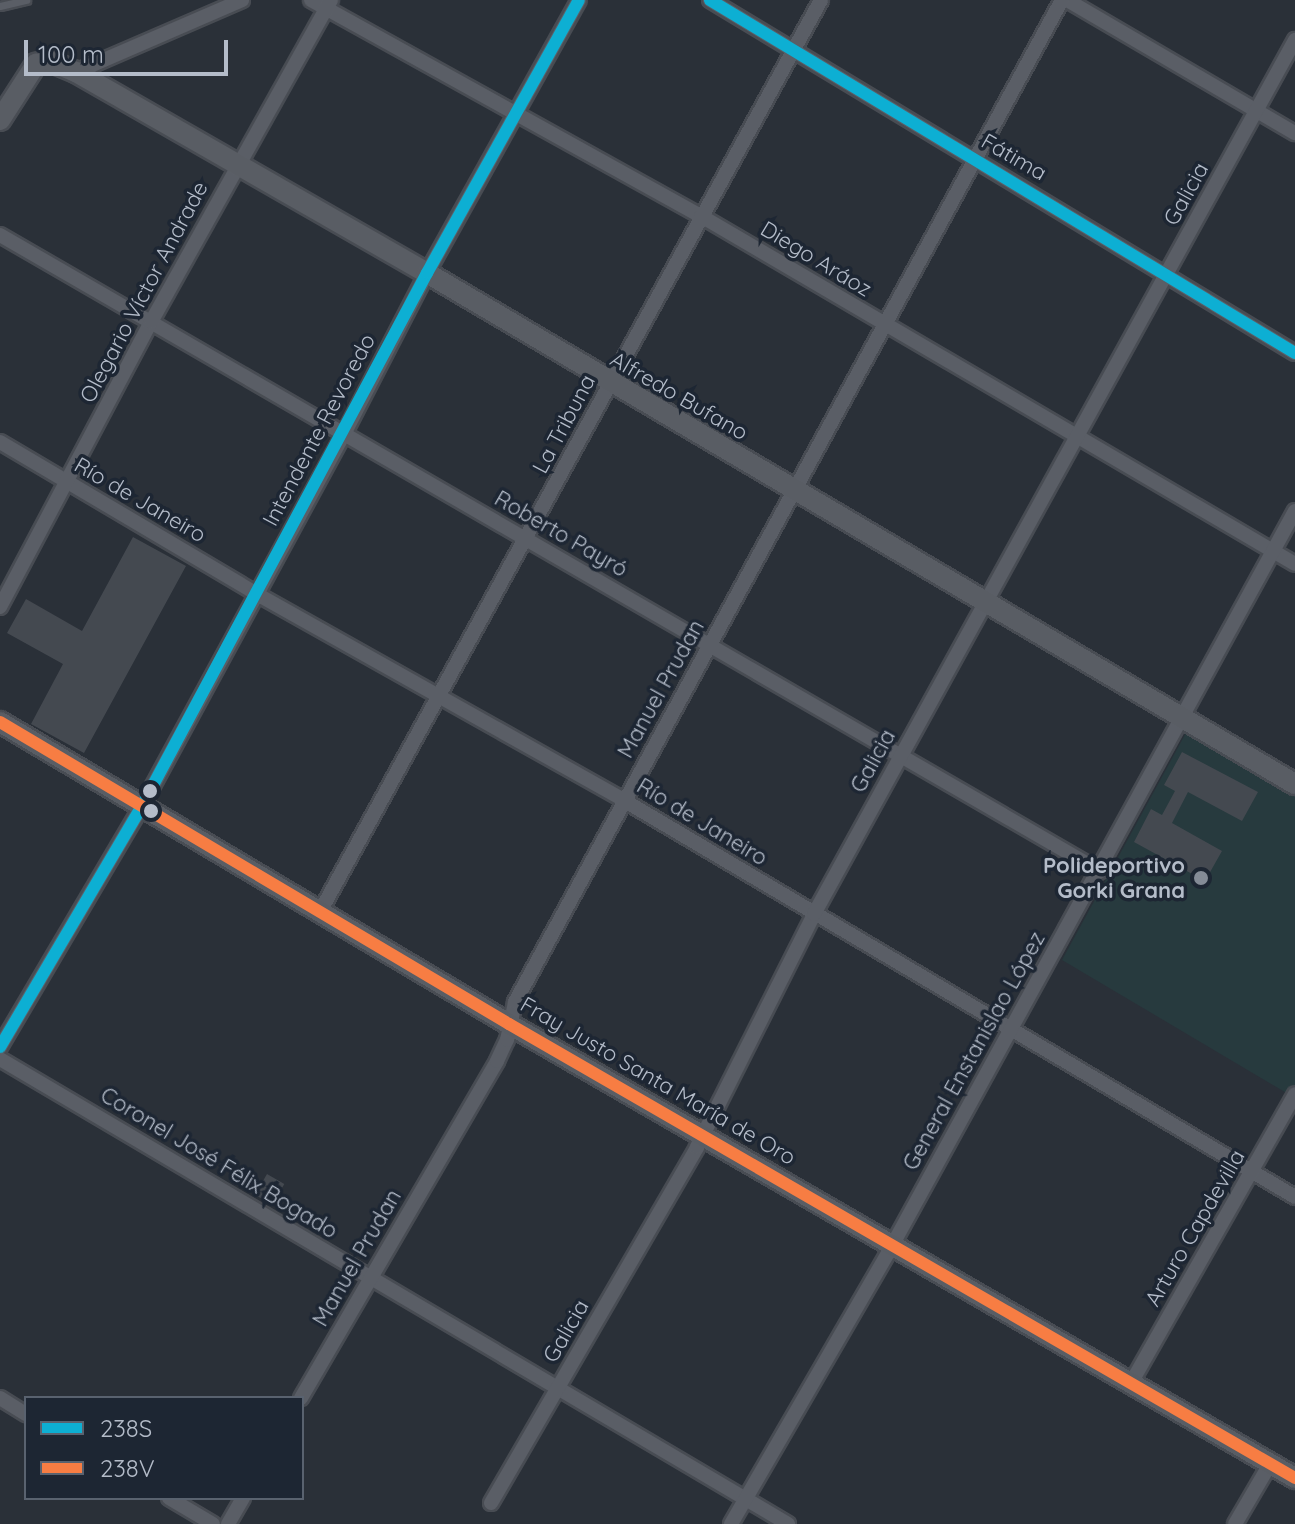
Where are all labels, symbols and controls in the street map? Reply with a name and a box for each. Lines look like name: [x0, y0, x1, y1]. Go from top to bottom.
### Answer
scale bar: [28, 24, 232, 74]
text: 100 m: [38, 39, 104, 69]
street label: Fátima: [977, 128, 1051, 186]
street label: Galicia: [1158, 158, 1214, 230]
street label: Olegario Víctor Andrade: [74, 177, 214, 407]
street label: Diego Aráoz: [756, 216, 876, 302]
street label: Intendente Revoredo: [257, 329, 381, 531]
street label: Alfredo Bufano: [606, 346, 752, 446]
street label: La Tribuna: [527, 370, 601, 478]
street label: Río de Janeiro: [70, 452, 210, 548]
street label: Roberto Payró: [490, 485, 632, 583]
street label: Manuel Prudan: [612, 615, 710, 763]
street label: Galicia: [845, 725, 901, 797]
street label: Río de Janeiro: [632, 773, 772, 871]
unlabelled marker: [142, 783, 158, 799]
unlabelled marker: [143, 803, 159, 819]
place label: Polideportivo Gorki Grana: [1043, 852, 1185, 904]
marker: Polideportivo Gorki Grana: [1192, 869, 1210, 887]
street label: General Enstanislao López: [897, 927, 1051, 1175]
street label: Fray Justo Santa María de Oro: [516, 991, 800, 1171]
street label: Coronel José Félix Bogado: [96, 1082, 342, 1244]
street label: Arturo Capdevilla: [1139, 1145, 1251, 1311]
street label: Manuel Prudan: [307, 1185, 407, 1331]
street label: Galicia: [538, 1295, 594, 1367]
legend: [24, 1396, 304, 1500]
text: 238S: [100, 1413, 152, 1443]
text: 238V: [100, 1453, 155, 1483]

